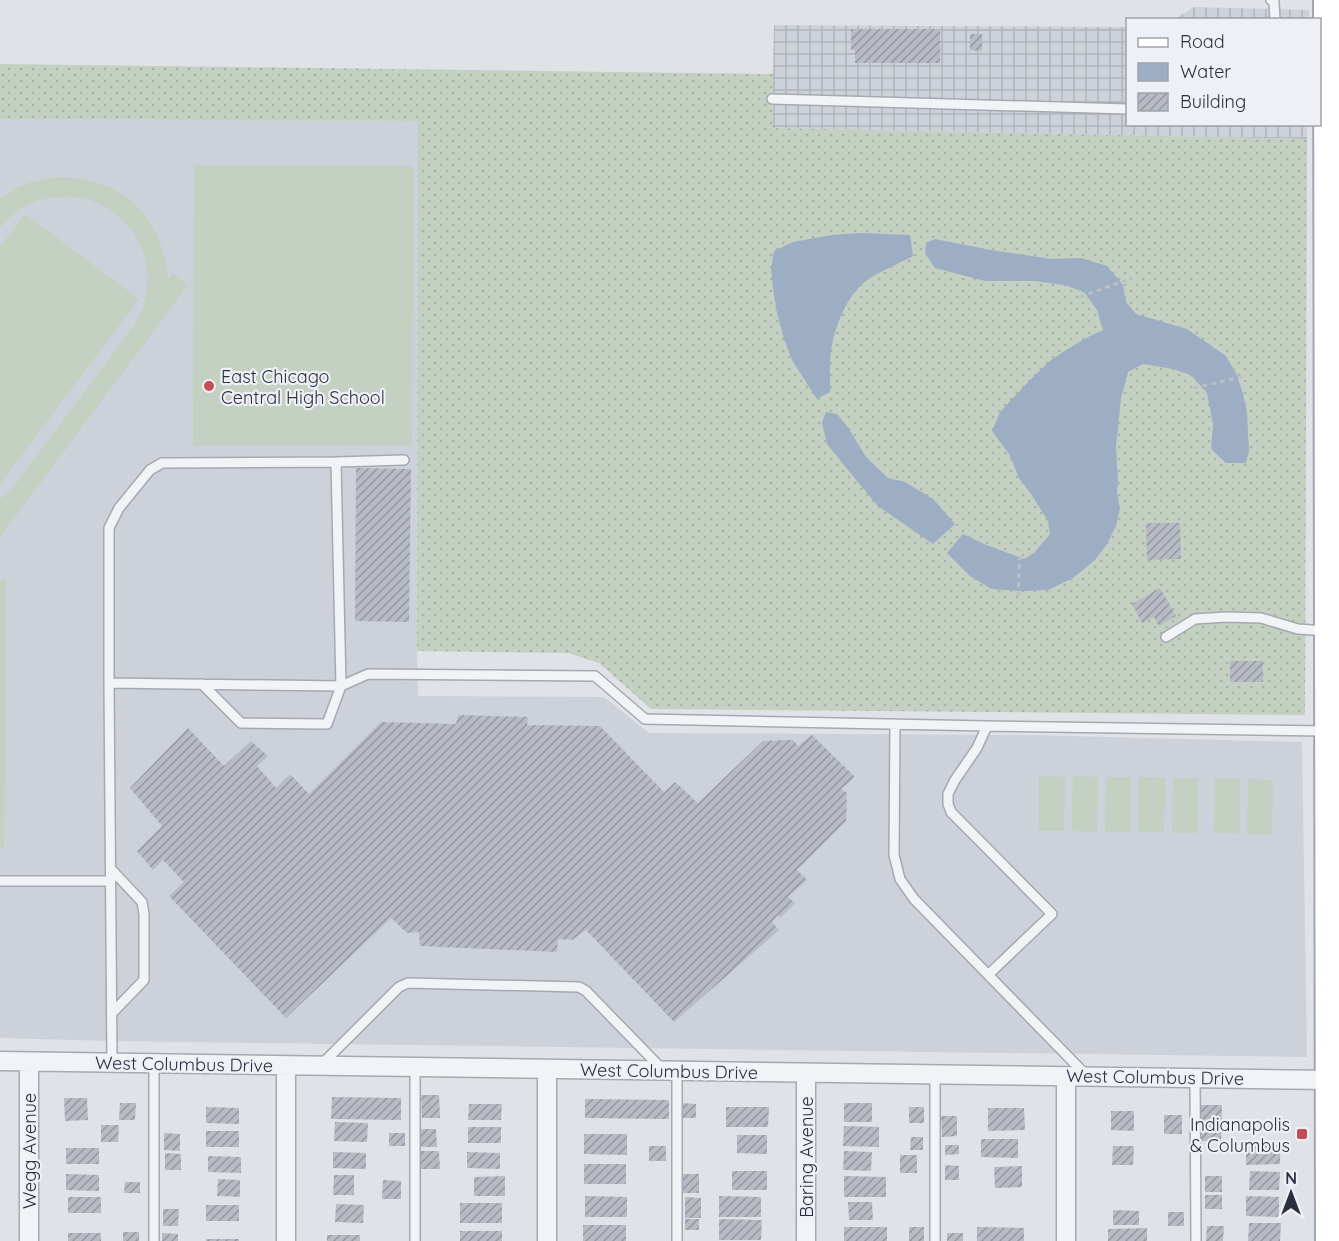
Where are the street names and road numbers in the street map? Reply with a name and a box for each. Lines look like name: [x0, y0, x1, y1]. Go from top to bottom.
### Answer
street label: West Columbus Drive: [95, 1051, 273, 1077]
street label: West Columbus Drive: [580, 1058, 758, 1084]
street label: West Columbus Drive: [1066, 1064, 1244, 1090]
street label: Wegg Avenue: [18, 1093, 41, 1209]
street label: Baring Avenue: [795, 1096, 818, 1218]

